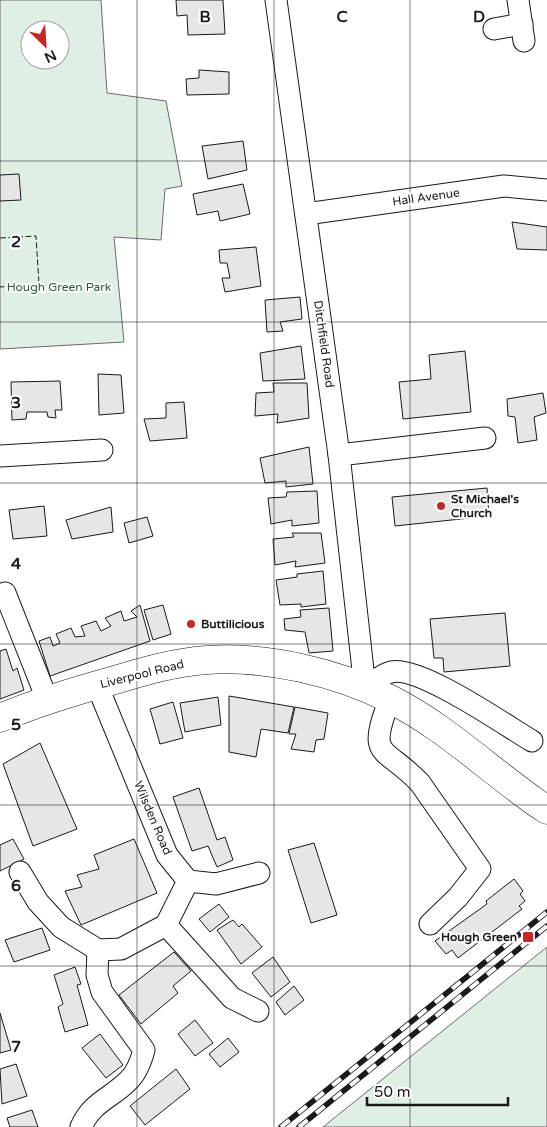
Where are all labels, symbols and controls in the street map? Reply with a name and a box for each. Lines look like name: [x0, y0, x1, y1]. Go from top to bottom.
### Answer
text: B: [199, 7, 211, 27]
text: C: [336, 7, 348, 27]
text: D: [473, 7, 485, 27]
north arrow: [20, 20, 70, 70]
text: N: [42, 46, 59, 66]
street label: Hall Avenue: [391, 185, 461, 209]
text: 2: [11, 232, 21, 252]
park label: Hough Green Park: [7, 280, 112, 294]
street label: Ditchfield Road: [311, 299, 337, 389]
text: 3: [11, 393, 21, 413]
place label: St Michael's Church: [451, 492, 519, 520]
marker: St Michael's Church: [435, 500, 447, 512]
text: 4: [11, 554, 21, 574]
place label: Buttilicious: [201, 617, 265, 631]
marker: Buttilicious: [185, 618, 197, 630]
street label: Liverpool Road: [99, 657, 185, 691]
text: 5: [11, 715, 21, 735]
street label: Wilsden Road: [131, 779, 175, 857]
text: 6: [11, 876, 21, 896]
place label: Hough Green: [441, 930, 517, 945]
marker: Hough Green: [521, 930, 535, 944]
text: 7: [11, 1037, 21, 1057]
scale bar: [367, 1074, 508, 1106]
text: 50 m: [374, 1083, 411, 1101]

